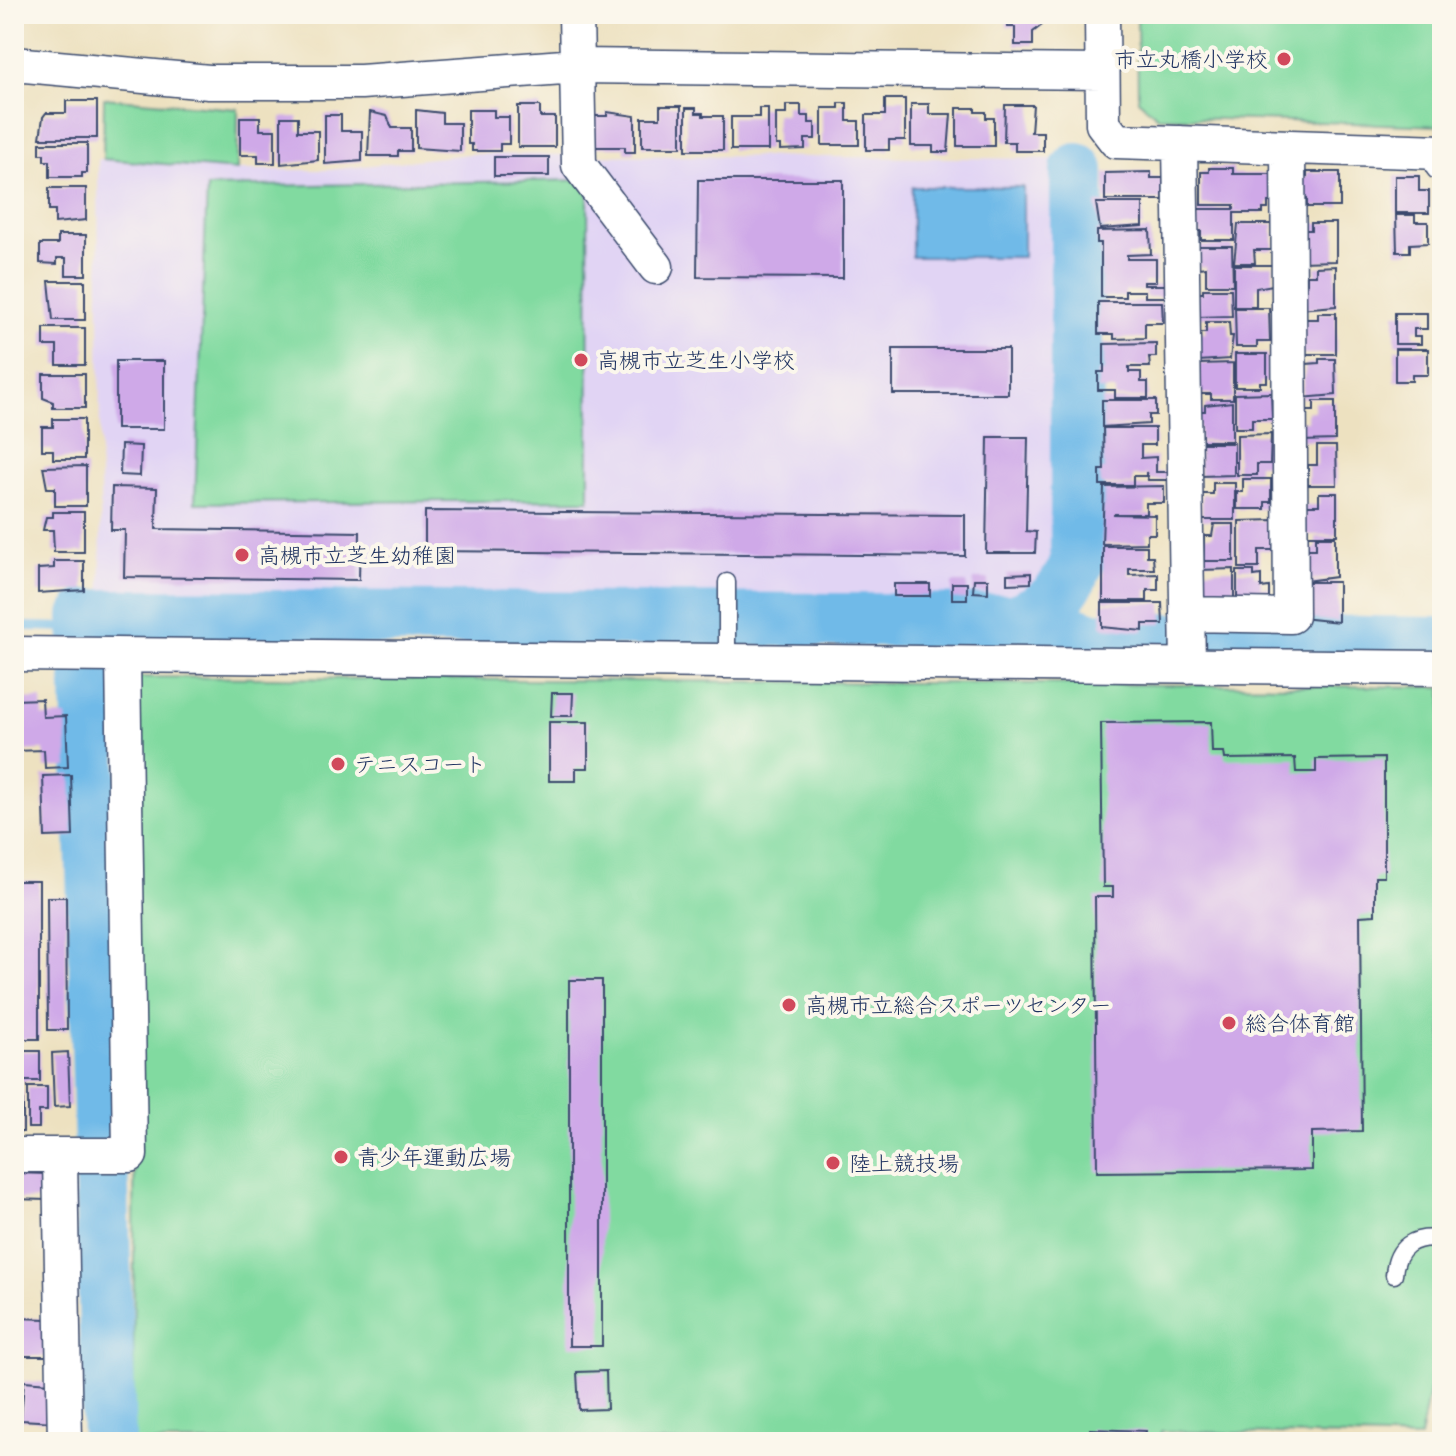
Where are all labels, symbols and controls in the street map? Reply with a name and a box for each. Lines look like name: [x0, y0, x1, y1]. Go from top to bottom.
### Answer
place label: 市立丸橋小学校: [1114, 45, 1268, 73]
marker: 市立丸橋小学校: [1275, 50, 1293, 68]
place label: 高槻市立芝生小学校: [597, 346, 795, 374]
marker: 高槻市立芝生小学校: [572, 351, 590, 369]
place label: 高槻市立芝生幼稚園: [258, 541, 456, 569]
marker: 高槻市立芝生幼稚園: [233, 546, 251, 564]
place label: テニスコート: [354, 750, 486, 778]
marker: テニスコート: [329, 755, 347, 773]
place label: 高槻市立総合スポーツセンター: [805, 991, 1112, 1019]
marker: 高槻市立総合スポーツセンター: [780, 996, 798, 1014]
place label: 総合体育館: [1245, 1009, 1355, 1037]
marker: 総合体育館: [1220, 1014, 1238, 1032]
place label: 青少年運動広場: [357, 1143, 511, 1171]
marker: 青少年運動広場: [332, 1148, 350, 1166]
place label: 陸上競技場: [849, 1149, 959, 1177]
marker: 陸上競技場: [824, 1154, 842, 1172]

